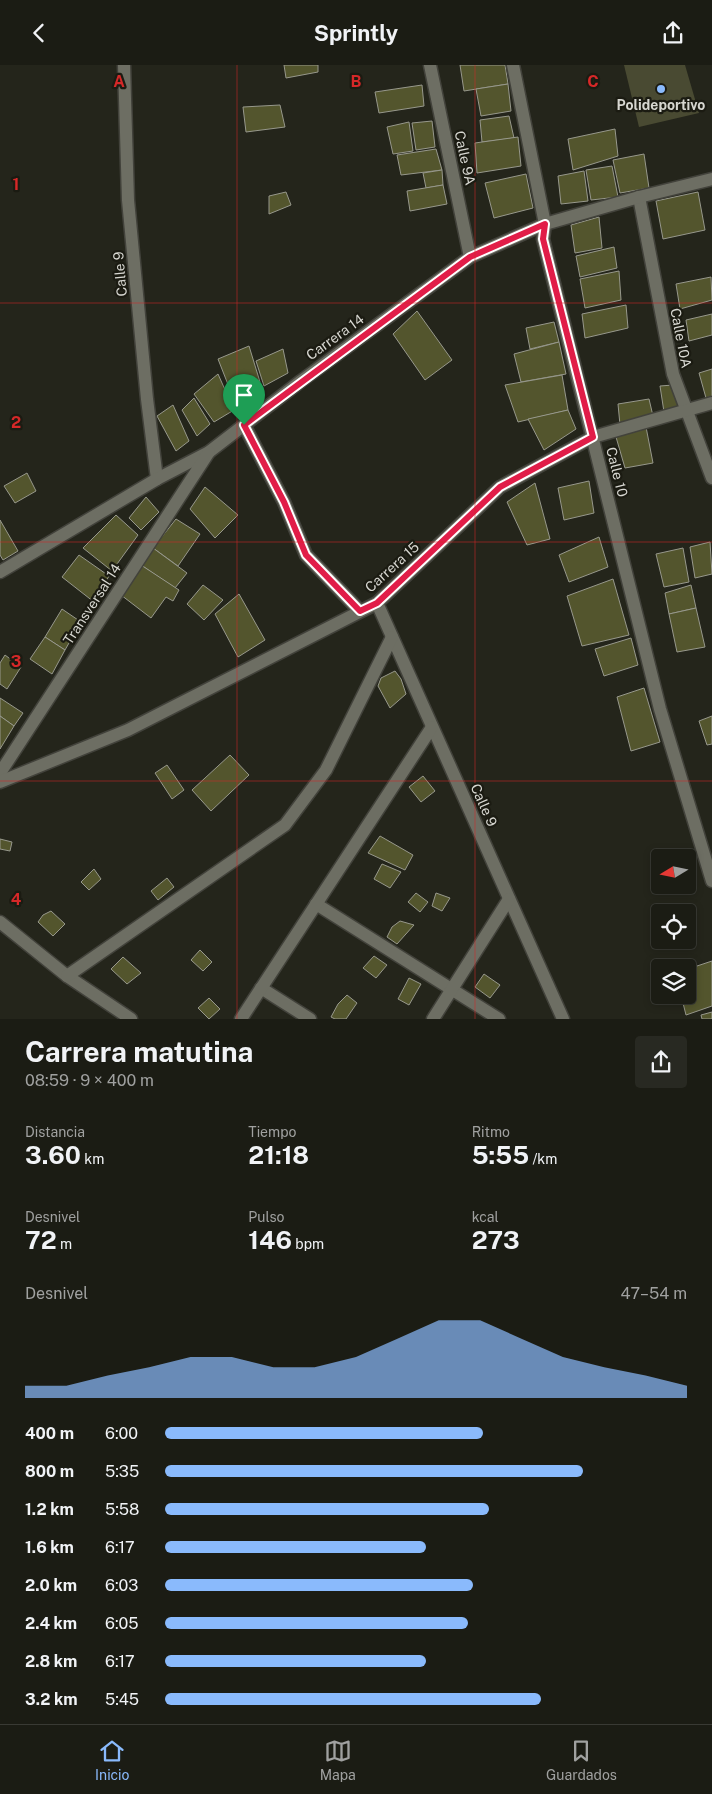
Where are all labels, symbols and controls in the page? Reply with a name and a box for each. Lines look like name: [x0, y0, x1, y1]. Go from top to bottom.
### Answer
icon: back: [25, 19, 53, 47]
icon: share: [659, 19, 687, 47]
text: Sprintly: [314, 20, 398, 46]
text: A: [113, 72, 125, 91]
text: B: [351, 72, 362, 91]
text: C: [587, 72, 599, 91]
marker: Polideportivo: [655, 83, 667, 95]
place label: Polideportivo: [617, 97, 705, 113]
street label: Calle 9A: [451, 129, 479, 187]
text: 1: [13, 175, 19, 194]
street label: Calle 9: [110, 251, 130, 297]
street label: Calle 10A: [667, 307, 695, 369]
street label: Carrera 14: [303, 311, 367, 363]
pin: [223, 374, 265, 425]
icon: arrive: [230, 381, 258, 409]
text: 2: [11, 413, 21, 432]
street label: Calle 10: [603, 445, 631, 499]
street label: Carrera 15: [362, 539, 422, 595]
street label: Transversal 14: [60, 560, 124, 647]
text: 3: [11, 652, 21, 671]
street label: Calle 9: [467, 781, 501, 829]
north arrow: [651, 849, 696, 894]
map controls: [651, 849, 696, 1004]
text: 4: [11, 890, 22, 909]
button: locate: [651, 904, 696, 949]
button: layers: [651, 959, 696, 1004]
text: Carrera matutina: [25, 1035, 253, 1068]
button: share: [635, 1036, 687, 1088]
text: 08:59 · 9 × 400 m: [25, 1071, 154, 1090]
text: Distancia: [25, 1124, 85, 1140]
text: Tiempo: [248, 1124, 296, 1140]
text: Ritmo: [472, 1124, 510, 1140]
text: 3.60: [25, 1140, 81, 1170]
text: 21:18: [248, 1140, 309, 1170]
text: 5:55: [472, 1140, 529, 1170]
text: km: [81, 1151, 104, 1167]
text: /km: [529, 1151, 557, 1167]
text: Desnivel: [25, 1209, 80, 1225]
text: Pulso: [248, 1209, 284, 1225]
text: kcal: [472, 1209, 499, 1225]
text: 72: [25, 1225, 57, 1255]
text: 146: [248, 1225, 292, 1255]
text: 273: [472, 1225, 520, 1255]
text: m: [57, 1236, 72, 1252]
text: bpm: [292, 1236, 324, 1252]
text: Desnivel: [25, 1284, 88, 1303]
text: 47–54 m: [620, 1284, 687, 1303]
text: 400 m: [25, 1424, 74, 1443]
text: 6:00: [105, 1424, 138, 1443]
text: 800 m: [25, 1462, 74, 1481]
text: 5:35: [105, 1462, 139, 1481]
text: 1.2 km: [25, 1500, 74, 1519]
text: 5:58: [105, 1500, 139, 1519]
text: 1.6 km: [25, 1538, 74, 1557]
text: 6:17: [105, 1538, 135, 1557]
text: 2.0 km: [25, 1576, 77, 1595]
text: 6:03: [105, 1576, 138, 1595]
text: 2.4 km: [25, 1614, 77, 1633]
text: 6:05: [105, 1614, 139, 1633]
text: 2.8 km: [25, 1652, 77, 1671]
text: 6:17: [105, 1652, 135, 1671]
text: 3.2 km: [25, 1690, 78, 1709]
text: 5:45: [105, 1690, 139, 1709]
tab: Inicio: [95, 1737, 130, 1783]
tab: Mapa: [320, 1737, 356, 1783]
tab: Guardados: [546, 1737, 617, 1783]

